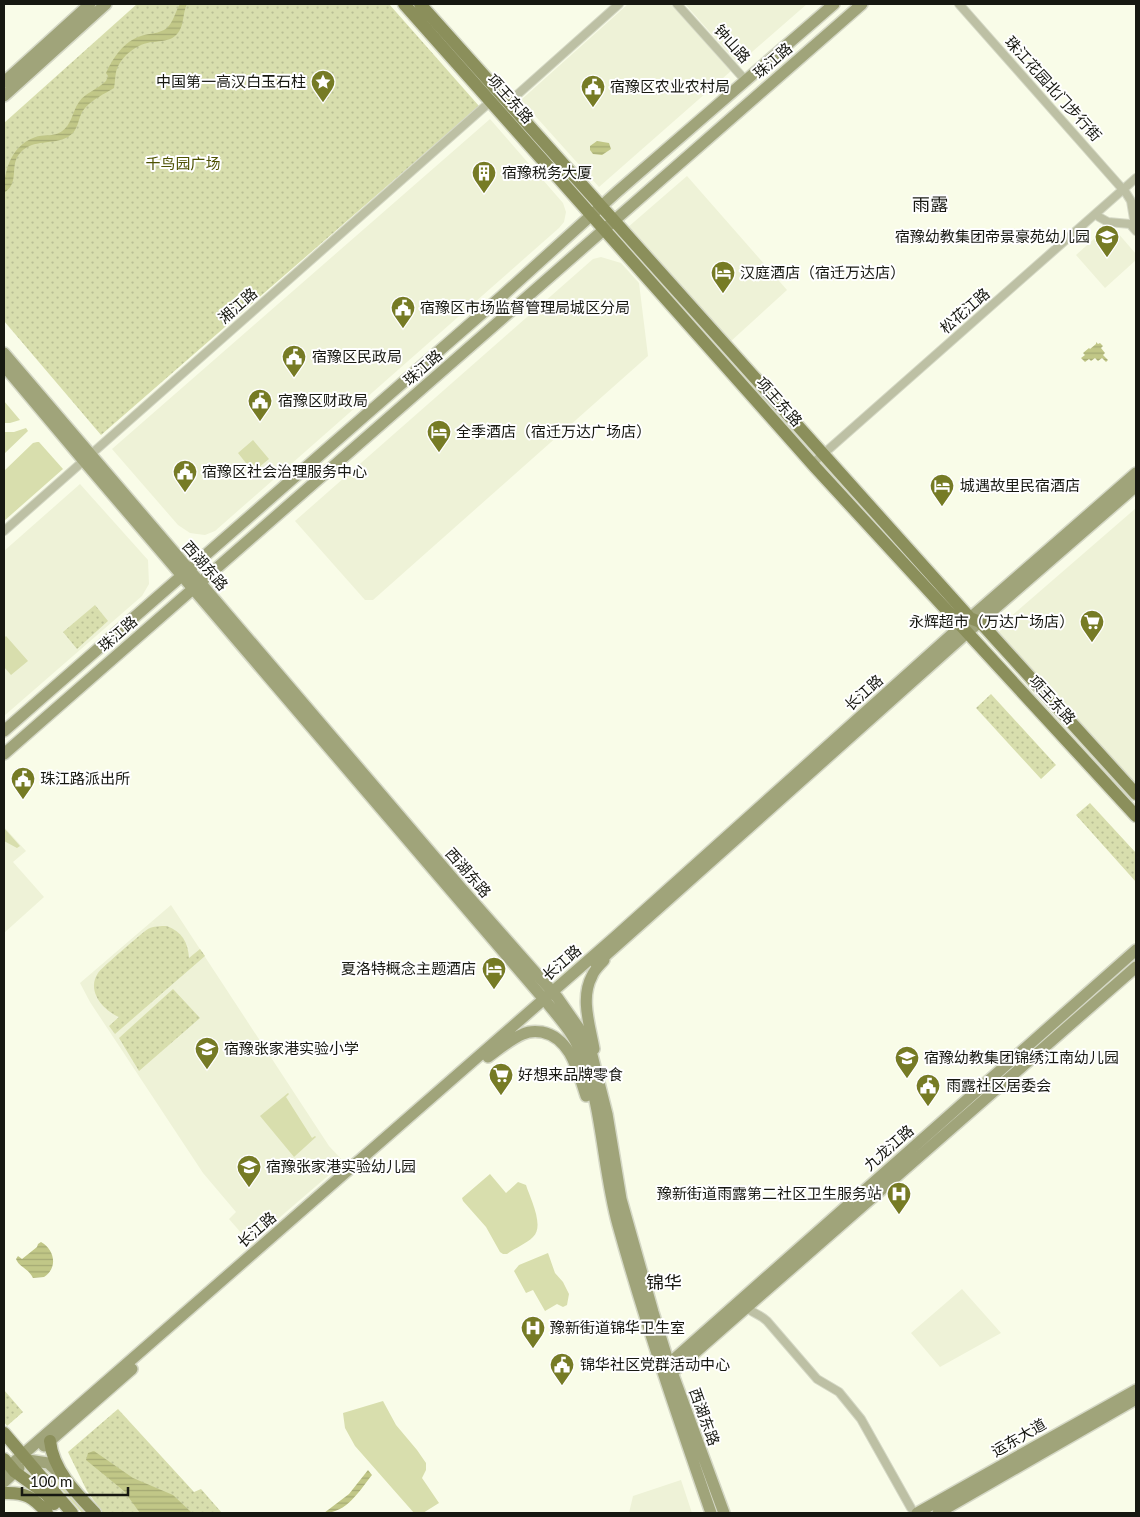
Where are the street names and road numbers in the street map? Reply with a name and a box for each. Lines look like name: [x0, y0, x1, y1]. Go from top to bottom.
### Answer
street label: 钟山路: [711, 21, 754, 66]
street label: 珠江花园北门步行街: [1002, 32, 1106, 145]
street label: 珠江路: [749, 39, 795, 82]
street label: 项王东路: [484, 70, 538, 127]
street label: 湘江路: [214, 284, 260, 327]
street label: 松花江路: [936, 284, 993, 337]
street label: 珠江路: [399, 346, 445, 389]
street label: 项王东路: [753, 373, 807, 430]
street label: 西湖东路: [179, 537, 232, 594]
street label: 珠江路: [94, 612, 140, 655]
street label: 长江路: [841, 671, 886, 714]
street label: 项王东路: [1026, 671, 1080, 727]
street label: 西湖东路: [442, 844, 495, 901]
street label: 长江路: [538, 941, 584, 984]
street label: 九龙江路: [860, 1121, 917, 1174]
street label: 长江路: [233, 1208, 279, 1251]
street label: 西湖东路: [686, 1385, 724, 1448]
street label: 运东大道: [988, 1414, 1049, 1460]

